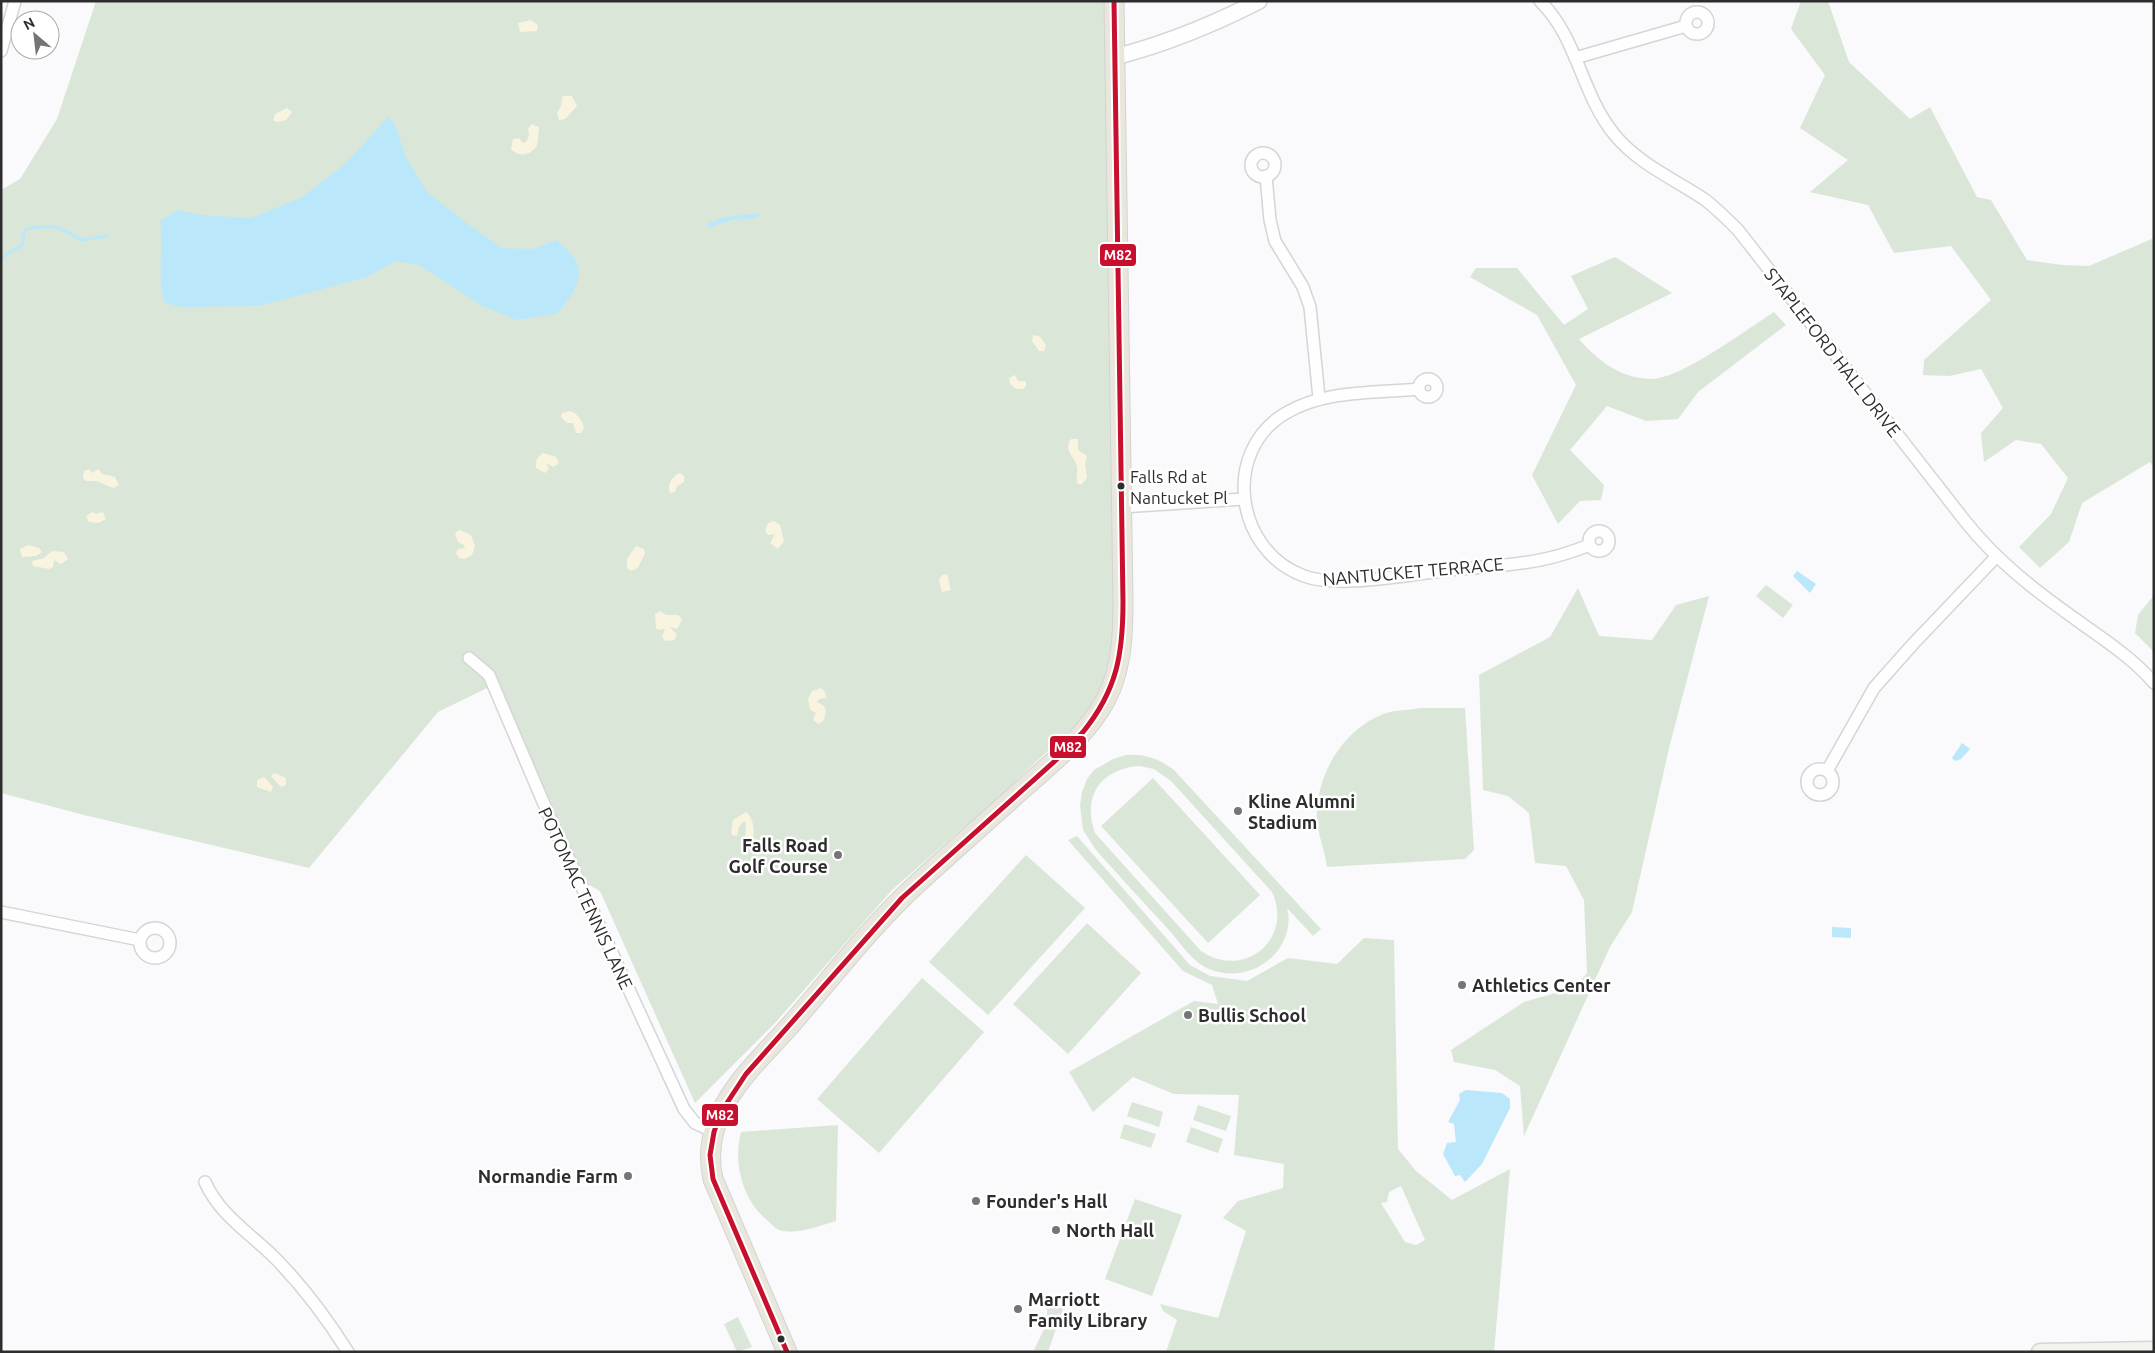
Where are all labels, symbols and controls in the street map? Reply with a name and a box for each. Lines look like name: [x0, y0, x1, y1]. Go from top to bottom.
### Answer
north arrow: [10, 10, 60, 60]
text: N: [21, 14, 37, 33]
line badge: M82: [1099, 243, 1137, 267]
text: M82: [1104, 247, 1132, 263]
street label: STAPLEFORD HALL DRIVE: [1761, 264, 1905, 440]
place label: Falls Rd at Nantucket Pl: [1130, 467, 1228, 507]
marker: Falls Rd at Nantucket Pl: [1116, 481, 1126, 491]
street label: NANTUCKET TERRACE: [1322, 553, 1504, 589]
line badge: M82: [1049, 735, 1087, 759]
text: M82: [1054, 739, 1082, 755]
place label: Kline Alumni Stadium: [1248, 791, 1355, 832]
street label: POTOMAC TENNIS LANE: [535, 804, 637, 992]
marker: Kline Alumni Stadium: [1232, 805, 1244, 817]
place label: Falls Road Golf Course: [729, 835, 828, 876]
marker: Falls Road Golf Course: [832, 849, 844, 861]
place label: Athletics Center: [1472, 975, 1611, 995]
marker: Athletics Center: [1456, 979, 1468, 991]
place label: Bullis School: [1198, 1005, 1306, 1025]
marker: Bullis School: [1182, 1009, 1194, 1021]
line badge: M82: [701, 1103, 739, 1127]
text: M82: [706, 1107, 734, 1123]
place label: Normandie Farm: [478, 1166, 618, 1186]
marker: Normandie Farm: [622, 1170, 634, 1182]
place label: Founder's Hall: [986, 1191, 1108, 1211]
marker: Founder's Hall: [970, 1195, 982, 1207]
place label: North Hall: [1066, 1220, 1154, 1240]
marker: North Hall: [1050, 1224, 1062, 1236]
place label: Marriott Family Library: [1028, 1289, 1148, 1330]
marker: Marriott Family Library: [1012, 1303, 1024, 1315]
unlabelled marker: [776, 1334, 786, 1344]

